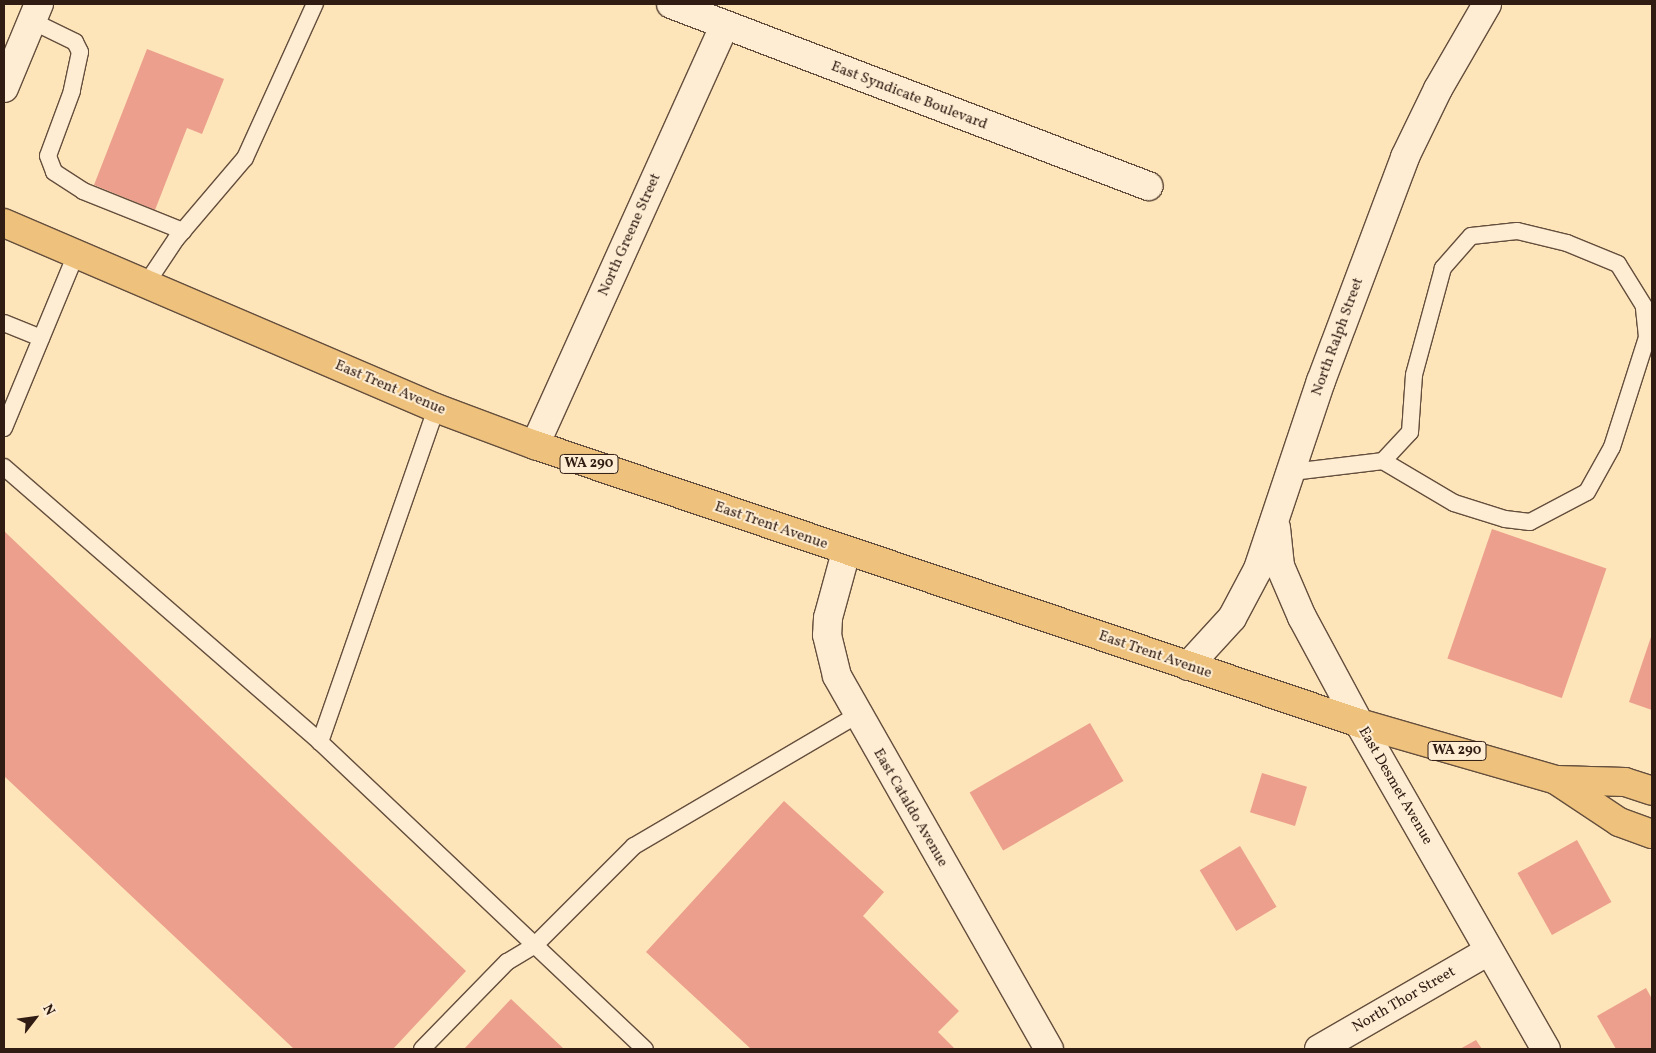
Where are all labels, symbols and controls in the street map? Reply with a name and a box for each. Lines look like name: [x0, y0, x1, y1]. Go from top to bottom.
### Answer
street label: East Syndicate Boulevard: [828, 58, 990, 134]
street label: North Greene Street: [595, 171, 665, 299]
street label: North Ralph Street: [1308, 275, 1368, 399]
street label: East Trent Avenue: [332, 356, 448, 420]
road number: WA 290: [559, 452, 619, 476]
street label: East Trent Avenue: [712, 498, 830, 554]
street label: East Trent Avenue: [1096, 627, 1214, 683]
street label: East Desmet Avenue: [1354, 724, 1436, 848]
road number: WA 290: [1427, 739, 1487, 762]
street label: East Cataldo Avenue: [869, 746, 951, 870]
street label: North Thor Street: [1349, 963, 1459, 1037]
north arrow: [10, 993, 60, 1043]
text: N: [38, 1001, 59, 1019]

